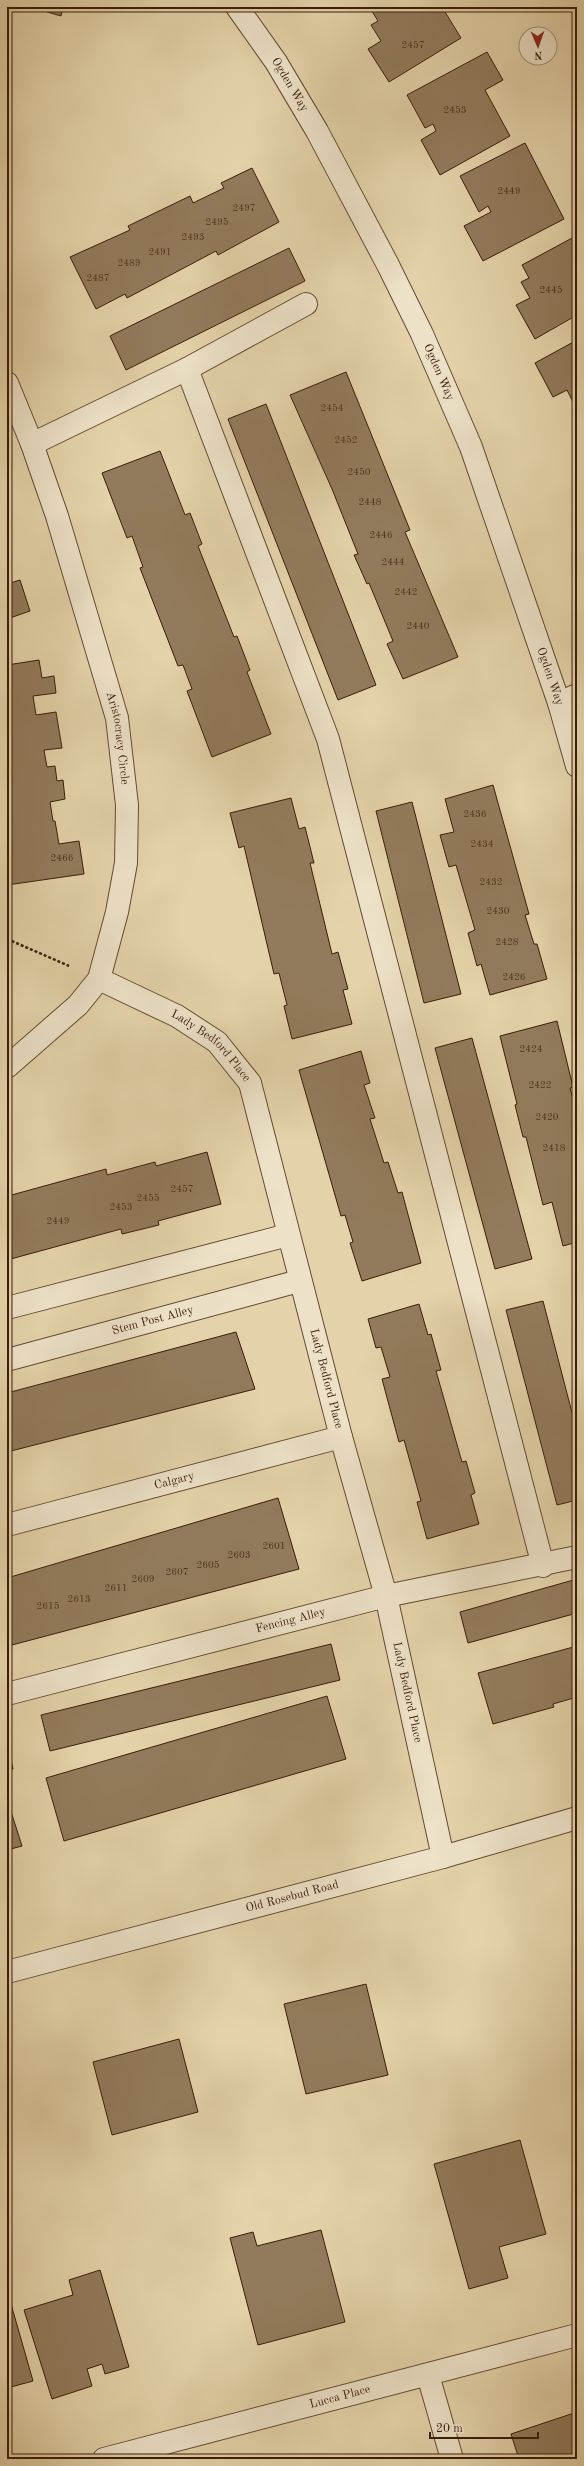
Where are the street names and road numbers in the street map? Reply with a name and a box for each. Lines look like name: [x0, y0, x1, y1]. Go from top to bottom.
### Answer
street label: Ogden Way: [269, 56, 311, 114]
street label: Ogden Way: [421, 342, 456, 403]
street label: Ogden Way: [534, 646, 566, 708]
street label: Aristocracy Circle: [104, 691, 131, 786]
street label: Lady Bedford Place: [169, 1008, 253, 1085]
street label: Stem Post Alley: [111, 1304, 195, 1337]
street label: Lady Bedford Place: [307, 1327, 345, 1430]
street label: Calgary: [153, 1470, 196, 1492]
street label: Fencing Alley: [254, 1606, 327, 1635]
street label: Lady Bedford Place: [390, 1641, 424, 1744]
street label: Old Rosebud Road: [245, 1879, 340, 1915]
street label: Lucca Place: [308, 2383, 372, 2411]

